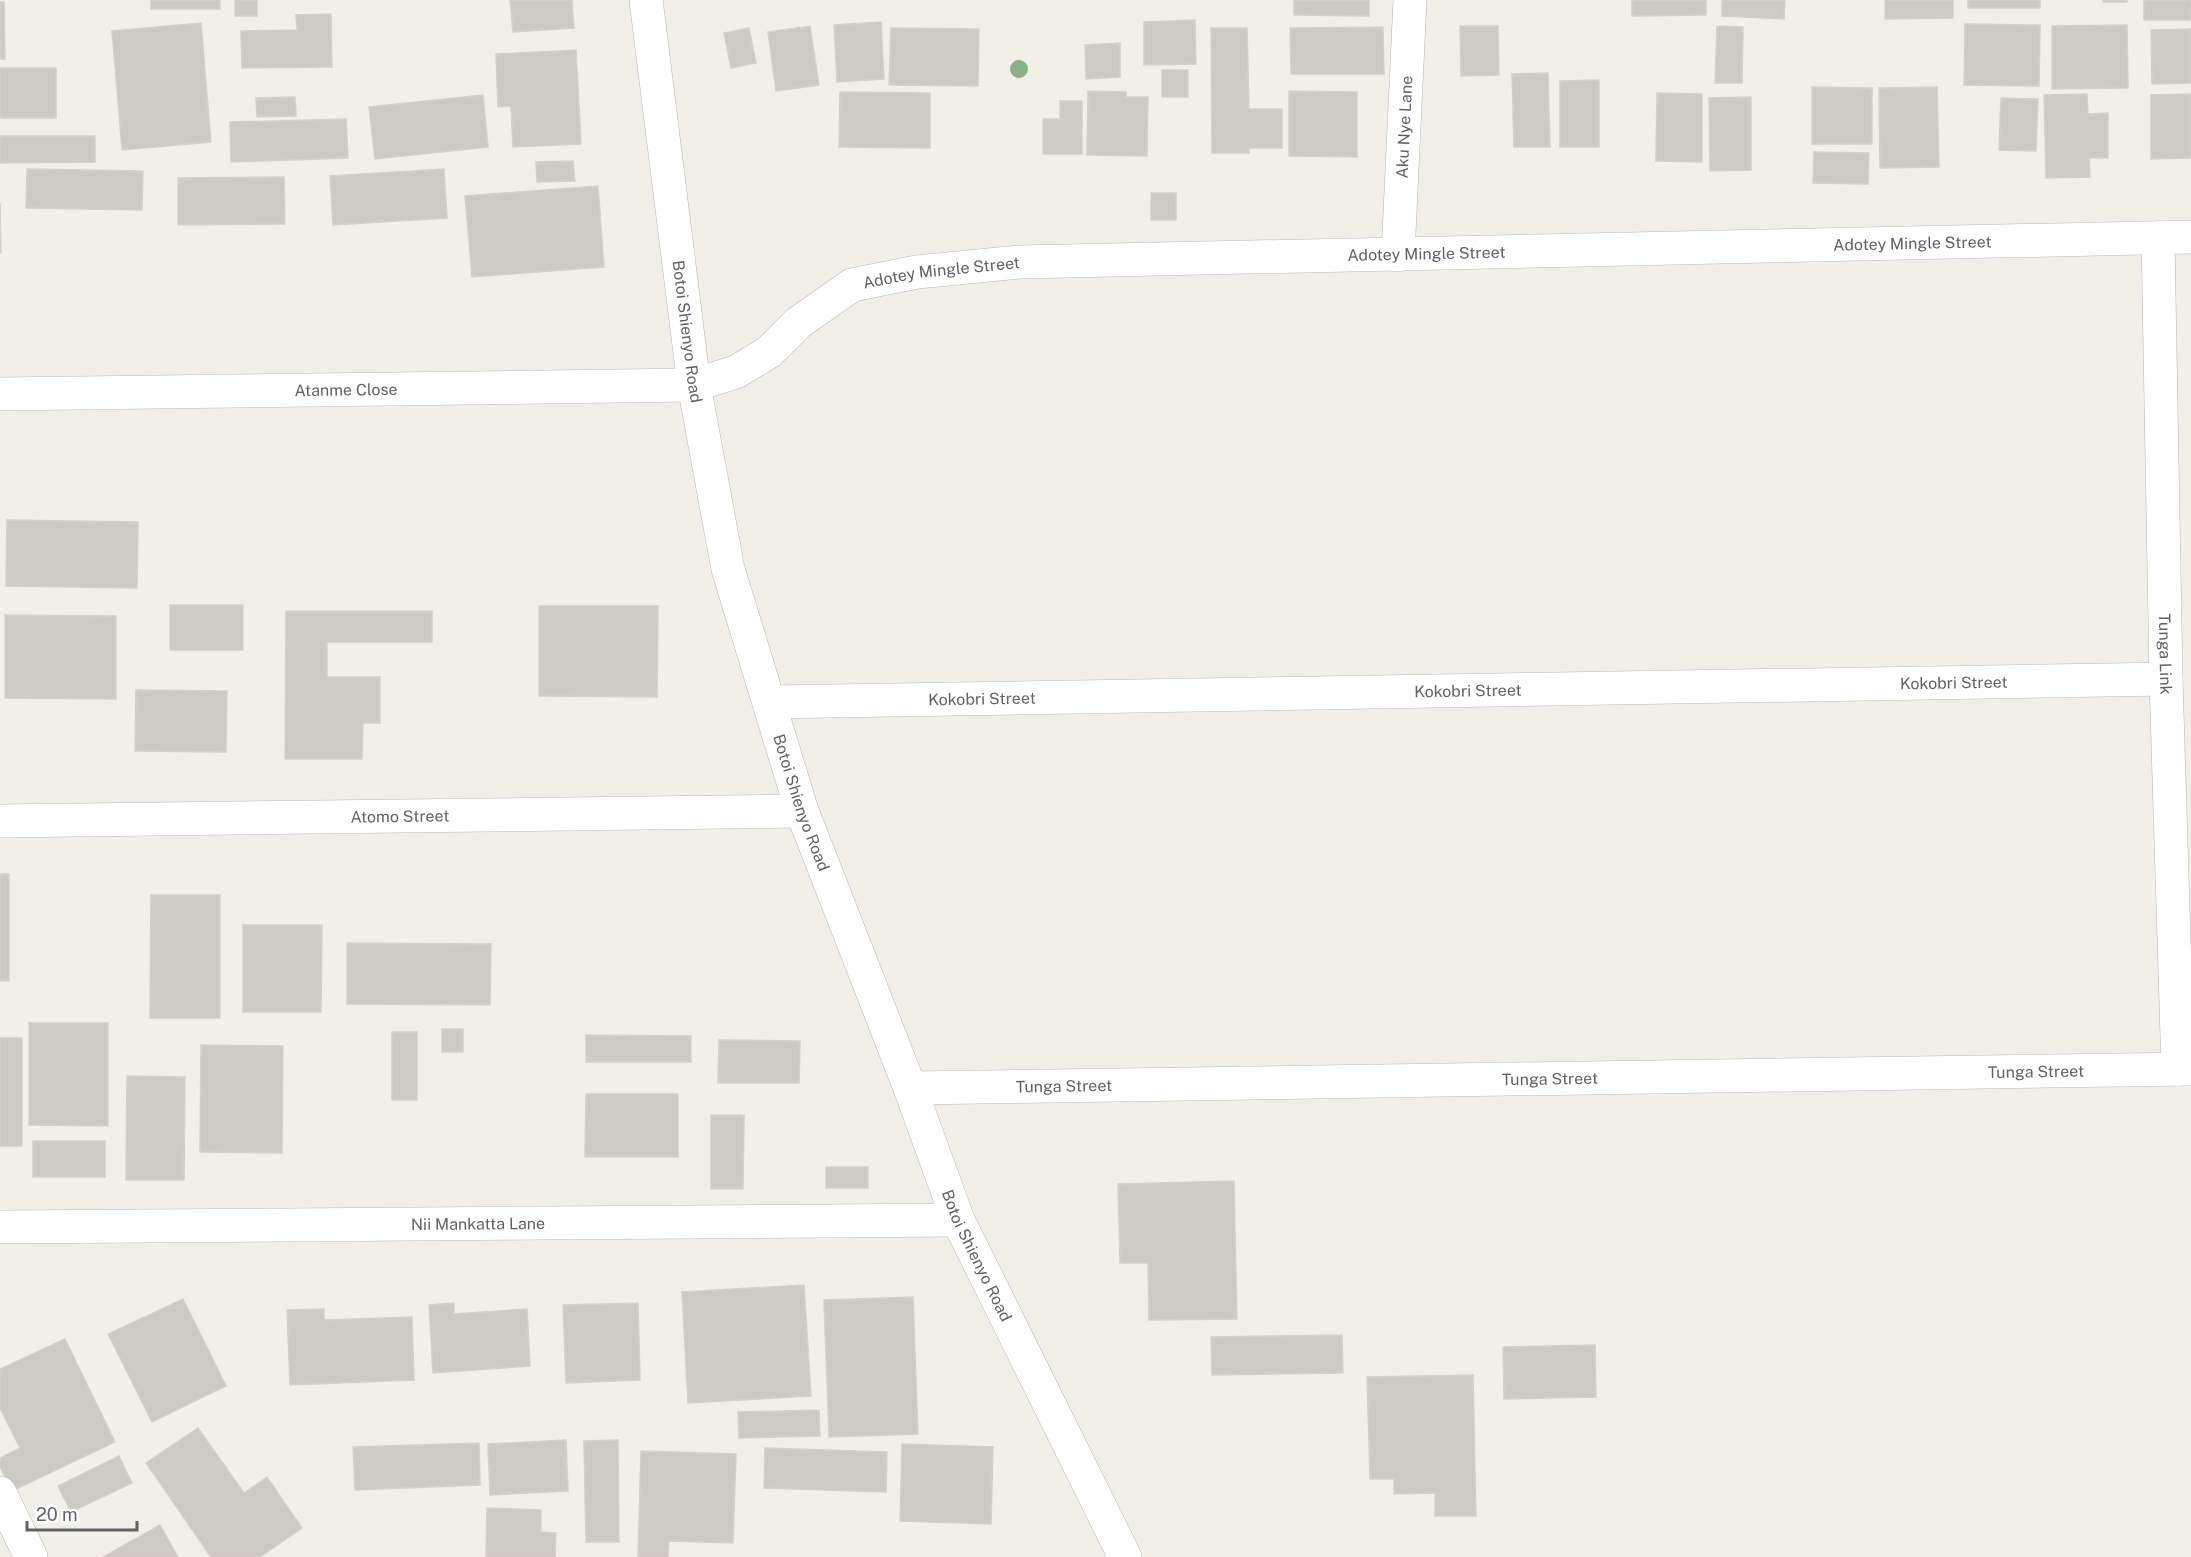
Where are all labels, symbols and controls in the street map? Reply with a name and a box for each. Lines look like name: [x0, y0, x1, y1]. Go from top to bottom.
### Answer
street label: Aku Nye Lane: [1392, 75, 1416, 179]
street label: Adotey Mingle Street: [1833, 232, 1992, 254]
street label: Adotey Mingle Street: [1347, 242, 1506, 265]
street label: Adotey Mingle Street: [861, 253, 1021, 292]
street label: Botoi Shienyo Road: [669, 259, 707, 404]
street label: Atanme Close: [294, 379, 398, 400]
street label: Tunga Link: [2155, 613, 2176, 695]
street label: Kokobri Street: [1900, 672, 2008, 693]
street label: Kokobri Street: [1414, 680, 1522, 701]
street label: Kokobri Street: [928, 688, 1036, 709]
street label: Botoi Shienyo Road: [770, 732, 834, 874]
street label: Atomo Street: [350, 806, 450, 826]
street label: Tunga Street: [1987, 1061, 2084, 1082]
street label: Tunga Street: [1502, 1068, 1598, 1089]
street label: Tunga Street: [1016, 1076, 1112, 1096]
street label: Botoi Shienyo Road: [938, 1187, 1016, 1324]
street label: Nii Mankatta Lane: [411, 1214, 545, 1233]
scale bar: [27, 1494, 136, 1532]
text: 20 m: [36, 1504, 78, 1525]

